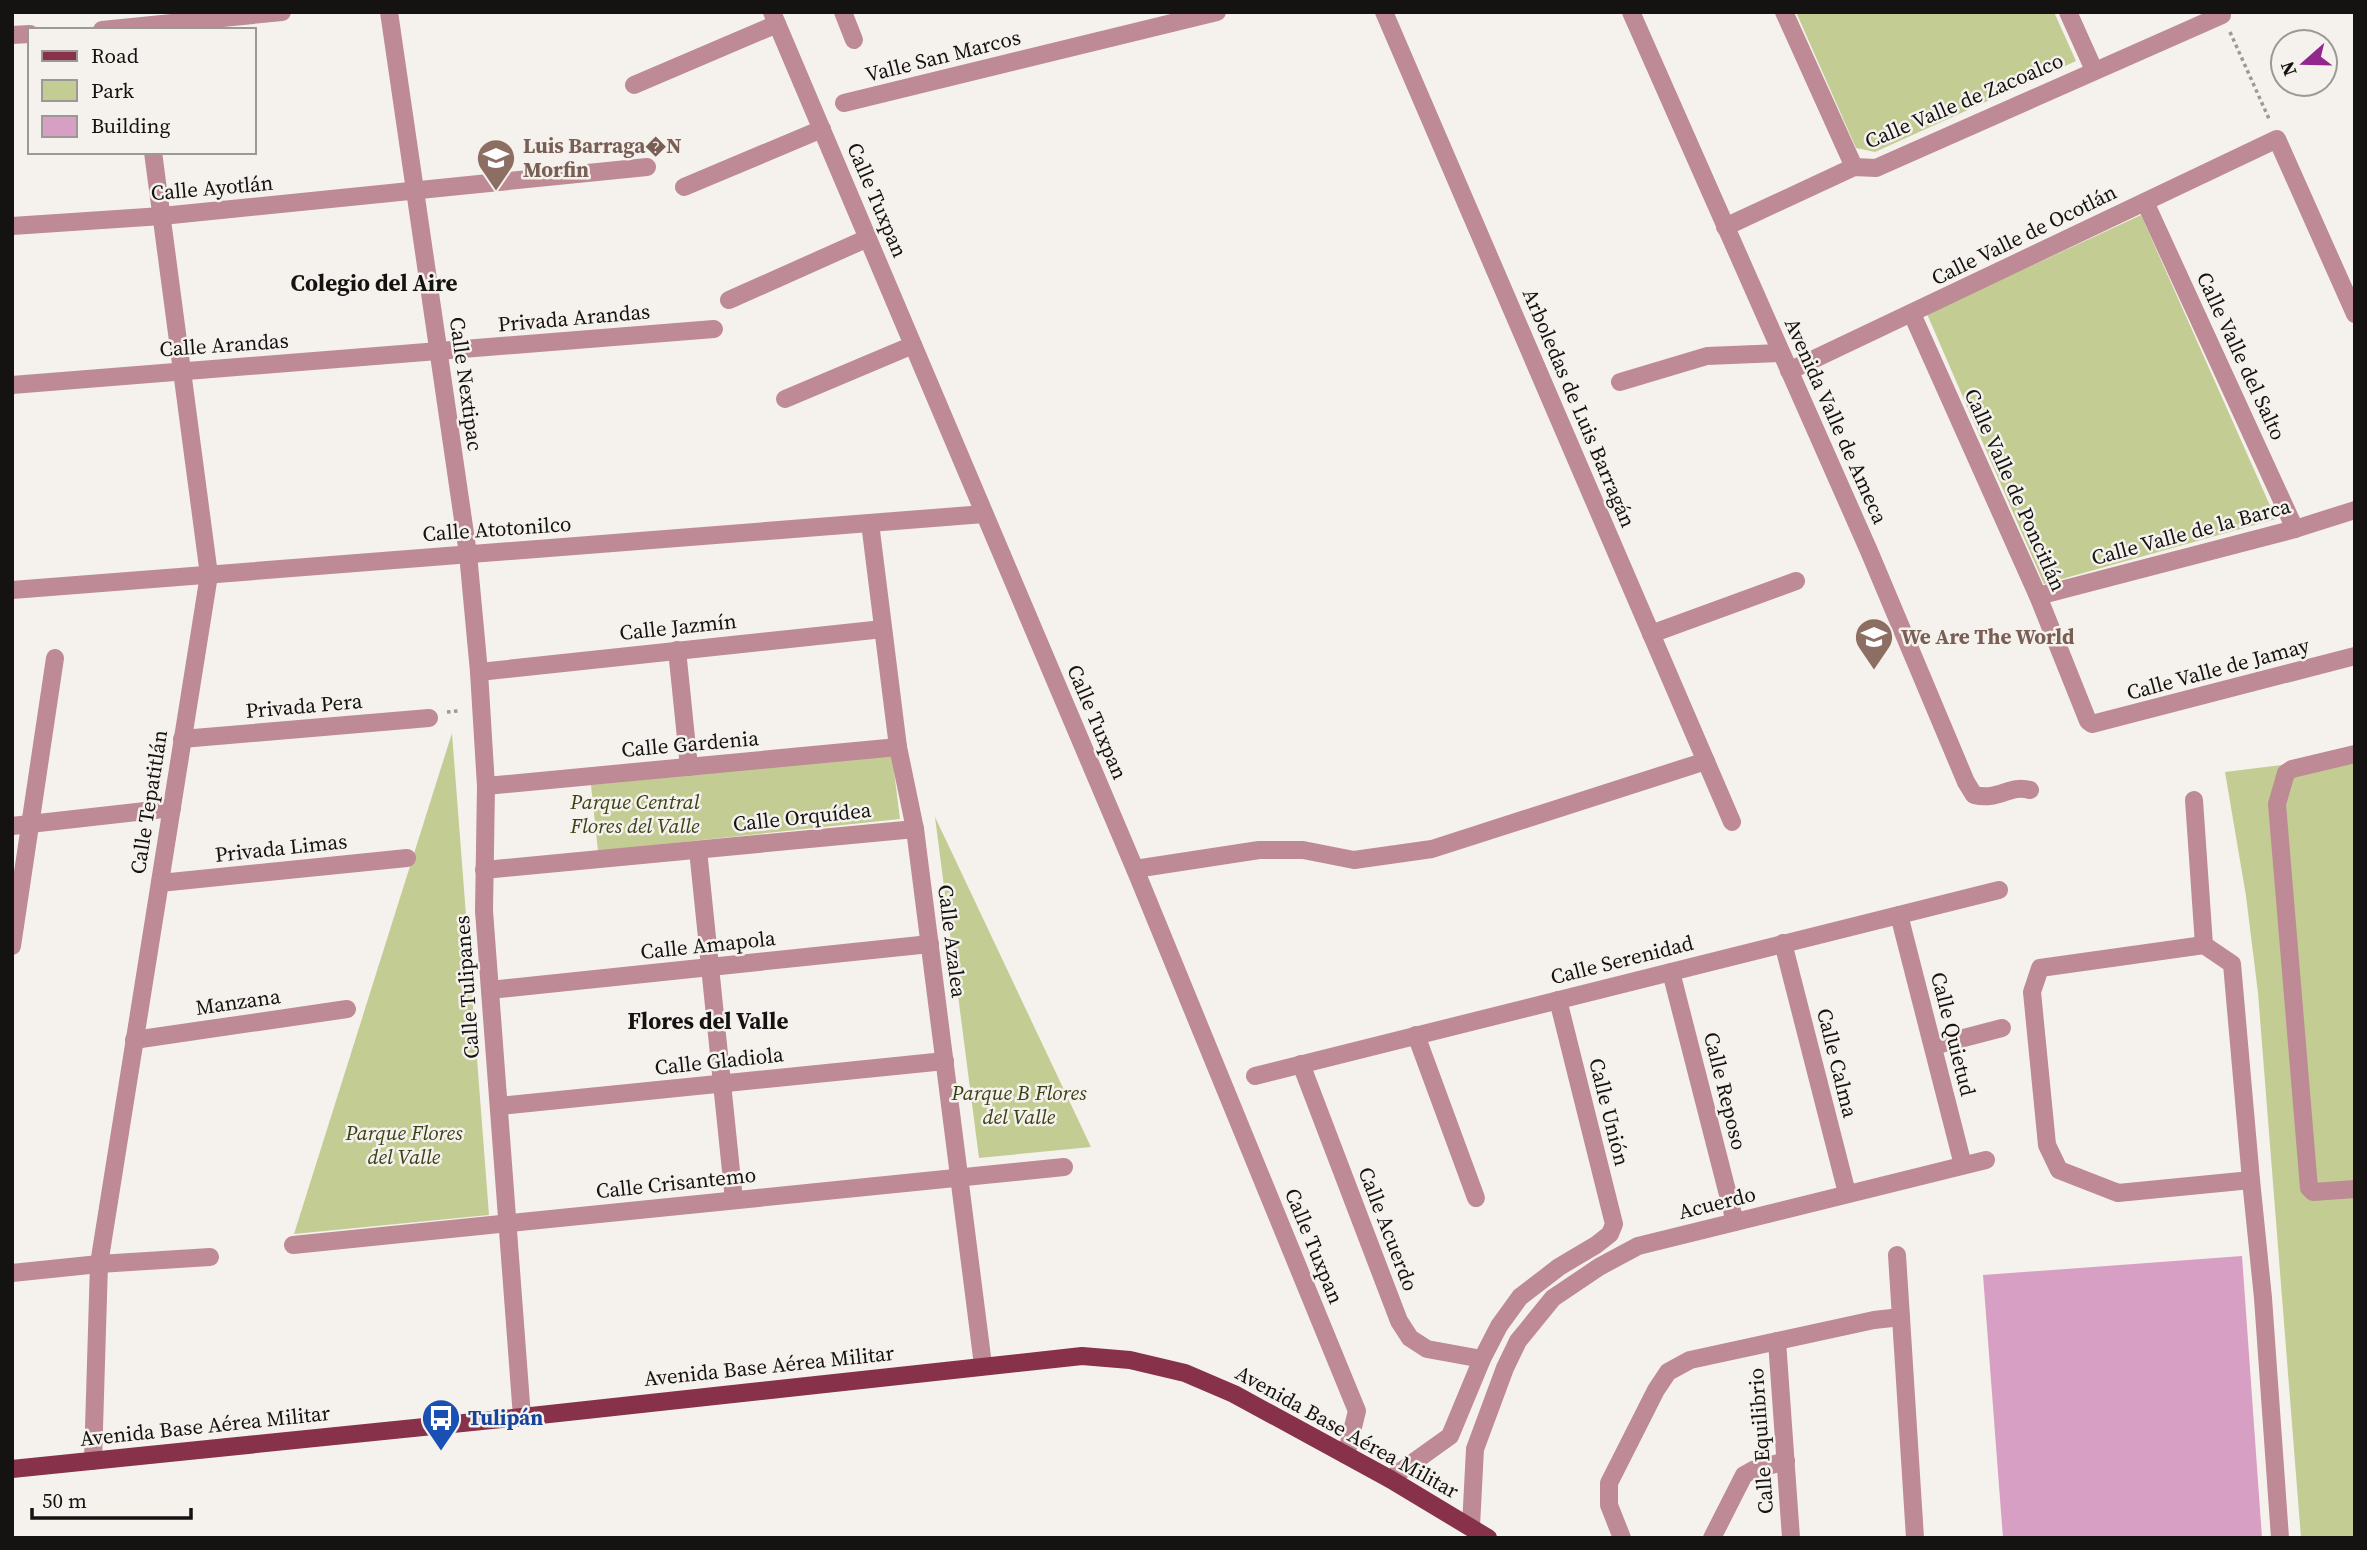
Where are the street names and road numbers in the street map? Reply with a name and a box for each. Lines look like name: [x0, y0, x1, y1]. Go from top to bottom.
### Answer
street label: Valle San Marcos: [862, 22, 1023, 89]
street label: Calle Valle de Zacoalco: [1860, 46, 2067, 155]
street label: Calle Tuxpan: [840, 138, 915, 262]
street label: Calle Ayotlán: [150, 168, 275, 207]
street label: Calle Valle de Ocotlán: [1926, 177, 2122, 292]
street label: Calle Valle del Salto: [2190, 267, 2293, 445]
street label: Arboledas de Luis Barragán: [1516, 284, 1643, 532]
street label: Privada Arandas: [497, 296, 651, 339]
street label: Avenida Valle de Ameca: [1778, 313, 1895, 529]
street label: Calle Nextipac: [443, 315, 490, 453]
street label: Calle Arandas: [158, 326, 290, 363]
street label: Calle Valle de Poncitlán: [1958, 384, 2073, 596]
street label: Calle Valle de la Barca: [2088, 491, 2294, 572]
street label: Calle Atotonilco: [422, 509, 572, 548]
street label: Calle Jazmín: [618, 606, 738, 647]
street label: Calle Valle de Jamay: [2123, 630, 2313, 707]
street label: Calle Tuxpan: [1060, 660, 1135, 784]
street label: Privada Pera: [244, 686, 364, 725]
street label: Calle Gardenia: [620, 723, 760, 764]
street label: Calle Tepatitlán: [123, 728, 174, 876]
street label: Calle Orquídea: [731, 795, 873, 838]
street label: Privada Limas: [213, 826, 348, 869]
street label: Calle Azalea: [931, 883, 974, 999]
street label: Calle Tulipanes: [447, 914, 486, 1060]
street label: Calle Amapola: [639, 923, 777, 966]
street label: Calle Serenidad: [1547, 928, 1696, 991]
street label: Calle Quietud: [1924, 969, 1983, 1099]
street label: Manzana: [194, 981, 283, 1022]
street label: Calle Calma: [1810, 1005, 1865, 1121]
street label: Calle Reposo: [1697, 1029, 1754, 1153]
street label: Calle Gladiola: [653, 1039, 785, 1082]
street label: Calle Unión: [1582, 1055, 1637, 1169]
street label: Calle Crisantemo: [594, 1160, 757, 1205]
street label: Calle Acuerdo: [1352, 1163, 1425, 1295]
street label: Acuerdo: [1675, 1179, 1759, 1226]
street label: Calle Tuxpan: [1278, 1184, 1351, 1308]
street label: Avenida Base Aérea Militar: [642, 1338, 896, 1393]
street label: Avenida Base Aérea Militar: [1230, 1358, 1464, 1505]
street label: Calle Equilibrio: [1741, 1367, 1780, 1515]
street label: Avenida Base Aérea Militar: [78, 1398, 332, 1453]

